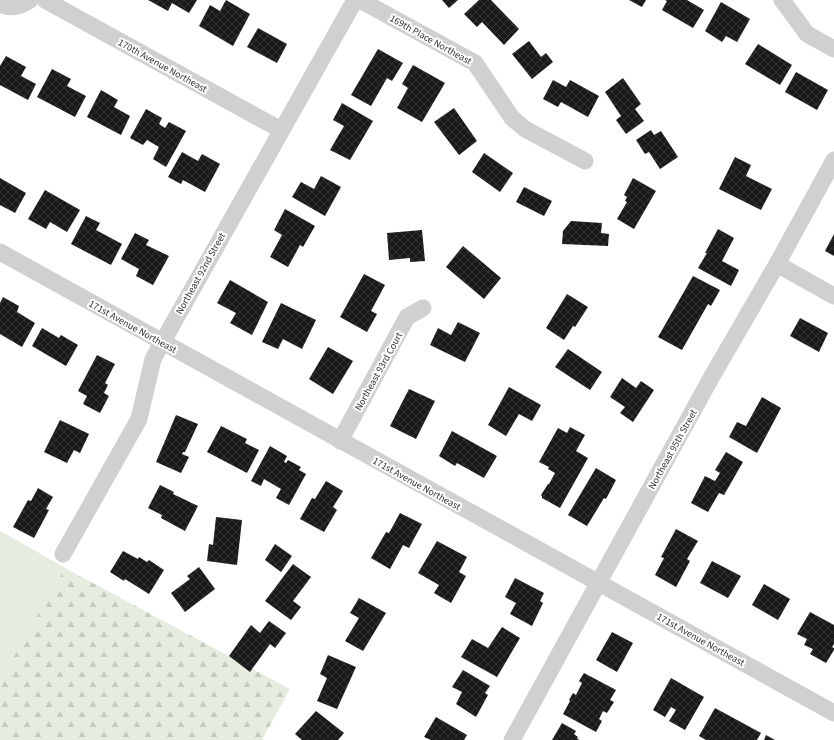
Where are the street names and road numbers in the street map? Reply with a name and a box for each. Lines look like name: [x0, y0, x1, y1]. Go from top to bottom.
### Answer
street label: 169th Place Northeast: [387, 12, 475, 69]
street label: 170th Avenue Northeast: [115, 36, 210, 97]
street label: Northeast 92nd Street: [173, 230, 229, 317]
street label: 171st Avenue Northeast: [86, 297, 180, 357]
street label: Northeast 93rd Court: [351, 329, 407, 413]
street label: Northeast 95th Street: [645, 407, 701, 492]
street label: 171st Avenue Northeast: [370, 454, 464, 514]
street label: 171st Avenue Northeast: [654, 610, 748, 670]

